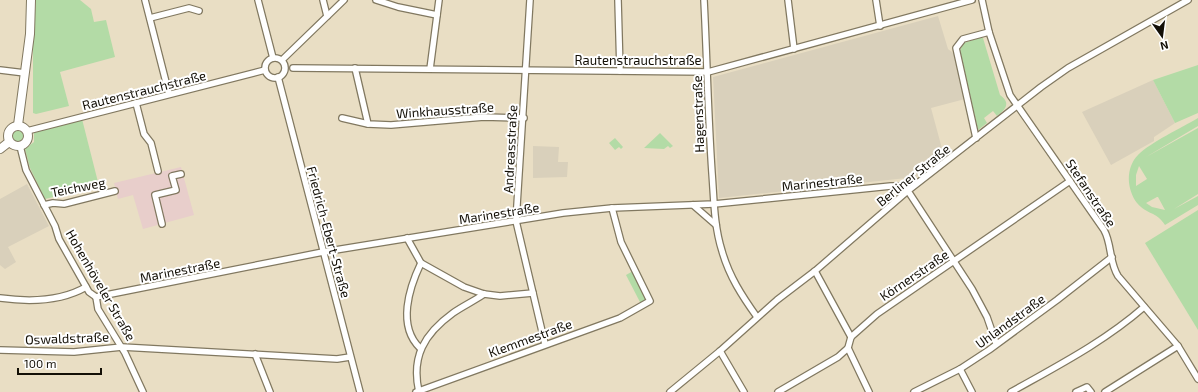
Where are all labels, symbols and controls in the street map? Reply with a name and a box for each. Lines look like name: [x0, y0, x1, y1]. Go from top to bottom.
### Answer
north arrow: [1142, 16, 1182, 56]
text: N: [1159, 39, 1170, 53]
street label: Rautenstrauchstraße: [575, 52, 701, 68]
street label: Rautenstrauchstraße: [80, 67, 208, 113]
street label: Hagenstraße: [689, 75, 707, 153]
street label: Winkhausstraße: [396, 99, 494, 121]
street label: Andreasstraße: [500, 104, 520, 194]
street label: Berliner Straße: [873, 140, 953, 210]
street label: Stefanstraße: [1062, 156, 1120, 230]
street label: Friedrich-Ebert-Straße: [304, 164, 354, 300]
street label: Marinestraße: [781, 170, 863, 194]
street label: Teichweg: [49, 174, 107, 200]
street label: Marinestraße: [458, 199, 540, 227]
street label: Hohenhöveler Straße: [63, 227, 139, 343]
street label: Körnerstraße: [877, 246, 951, 304]
street label: Marinestraße: [139, 254, 221, 286]
street label: Uhlandstraße: [972, 290, 1048, 352]
street label: Klemmestraße: [486, 315, 574, 361]
street label: Oswaldstraße: [25, 329, 109, 347]
scale bar: [18, 350, 101, 376]
text: 100 m: [24, 356, 56, 370]

